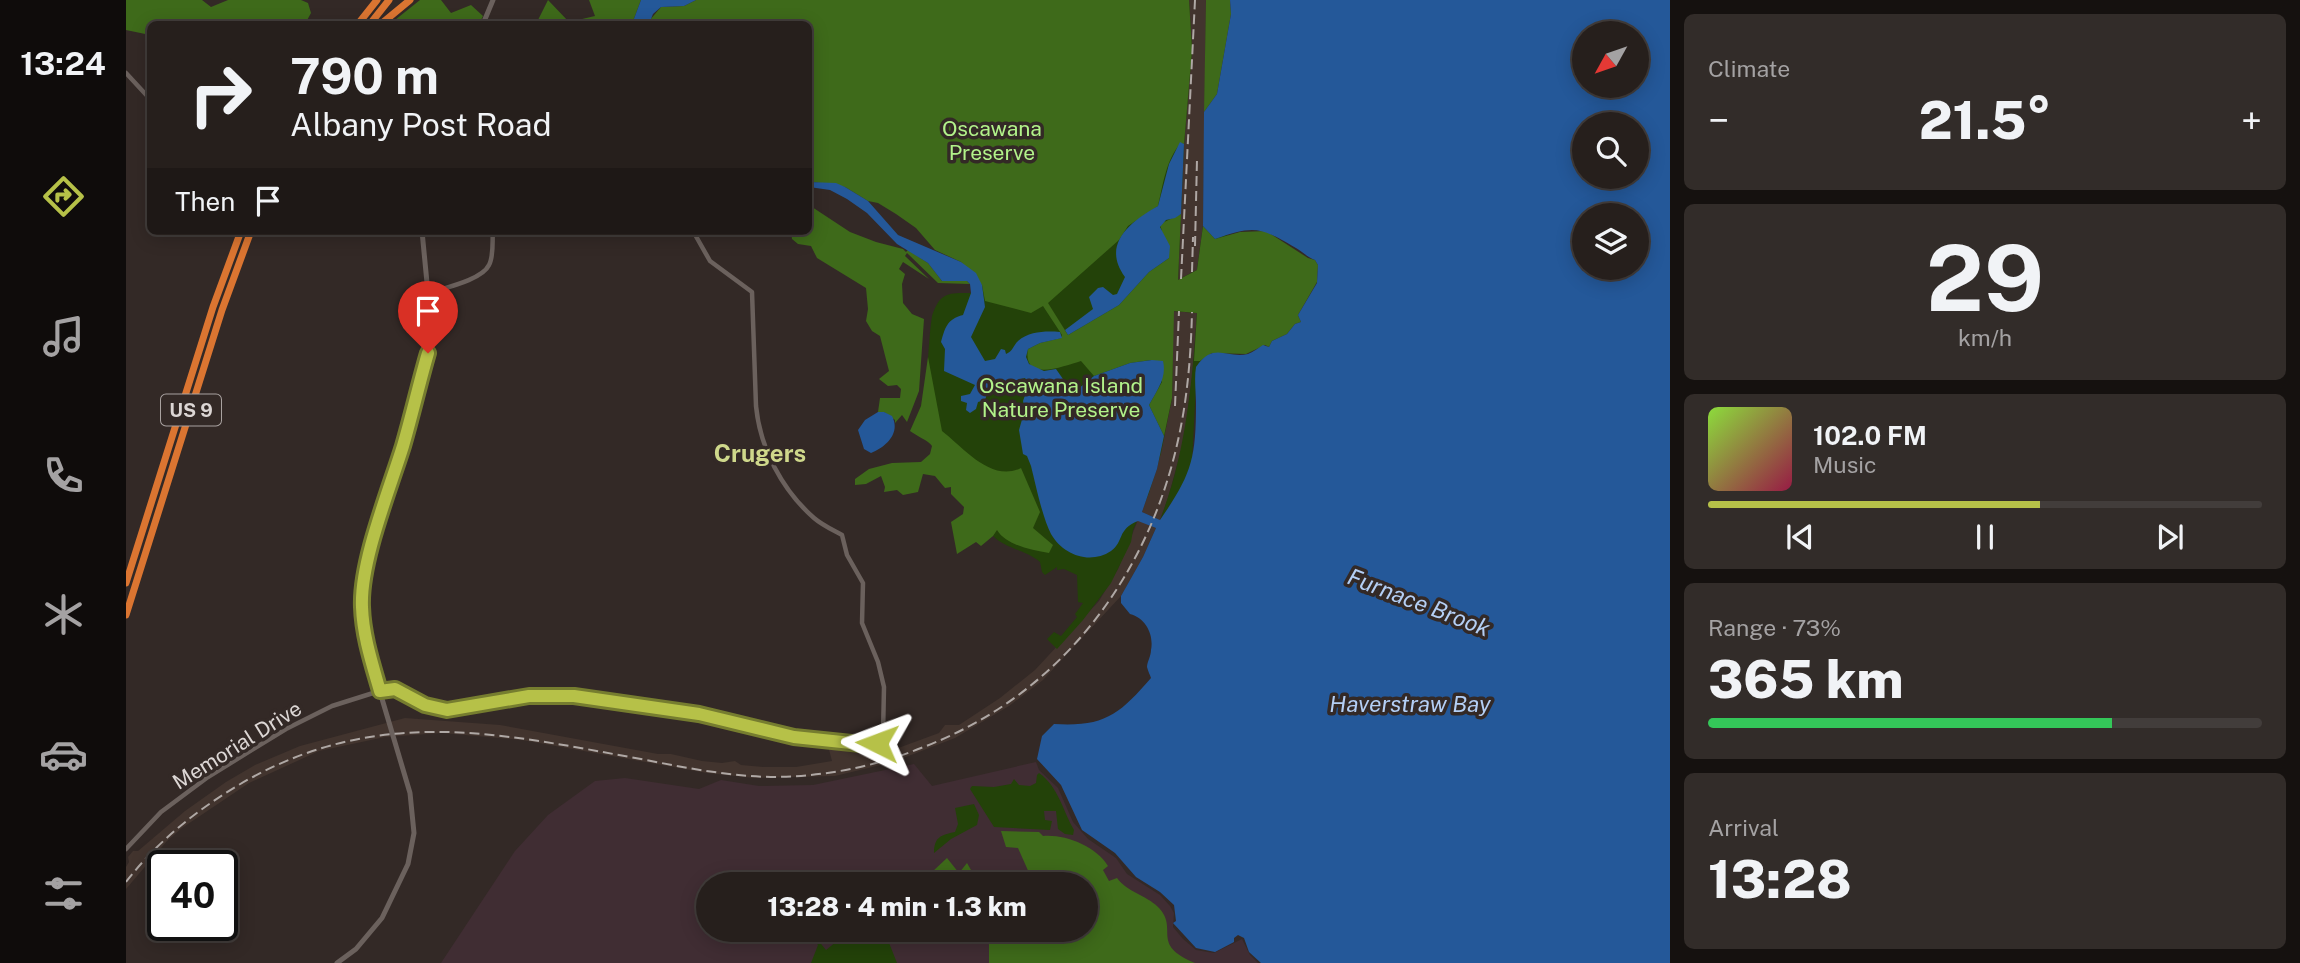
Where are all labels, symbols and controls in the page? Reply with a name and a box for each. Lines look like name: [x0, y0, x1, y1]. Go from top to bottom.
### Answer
north arrow: [1572, 21, 1648, 98]
map controls: [1572, 21, 1649, 280]
text: 13:24: [20, 45, 106, 82]
text: 790 m: [290, 47, 439, 105]
icon: right: [175, 49, 266, 140]
text: Climate: [1708, 55, 1790, 82]
text: 21.5°: [1919, 90, 2051, 151]
text: −: [1708, 98, 1729, 143]
text: +: [2241, 98, 2262, 143]
text: Albany Post Road: [290, 106, 551, 143]
button: search: [1572, 112, 1649, 189]
park label: Oscawana Preserve: [942, 116, 1042, 165]
icon: directions: [39, 172, 88, 221]
icon: arrive: [249, 182, 287, 220]
text: Then: [175, 186, 235, 217]
button: layers: [1572, 203, 1649, 280]
text: 29: [1926, 225, 2044, 331]
pin: [398, 281, 458, 353]
icon: arrive: [409, 292, 447, 330]
icon: music: [39, 312, 88, 361]
text: km/h: [1958, 324, 2012, 351]
park label: Oscawana Island Nature Preserve: [979, 373, 1143, 422]
road number: US 9: [161, 394, 221, 426]
text: 102.0 FM: [1813, 420, 1927, 451]
district label: Crugers: [714, 439, 806, 467]
icon: phone: [39, 451, 88, 500]
text: Music: [1813, 451, 1877, 478]
icon: previous: [1781, 518, 1819, 556]
icon: pause: [1966, 518, 2004, 556]
icon: next: [2151, 518, 2189, 556]
water label: Furnace Brook: [1344, 562, 1495, 642]
icon: climate: [39, 590, 88, 639]
text: Range · 73%: [1708, 614, 1841, 641]
text: 365 km: [1708, 649, 1904, 710]
water label: Haverstraw Bay: [1329, 690, 1492, 717]
street label: Memorial Drive: [168, 695, 306, 795]
position arrow: [840, 706, 914, 780]
icon: car: [39, 730, 88, 779]
text: Arrival: [1708, 814, 1779, 841]
text: 13:28: [1708, 849, 1852, 910]
speed limit sign: 40: [147, 850, 238, 941]
icon: filters: [39, 869, 88, 918]
text: 13:28 · 4 min · 1.3 km: [767, 891, 1027, 922]

